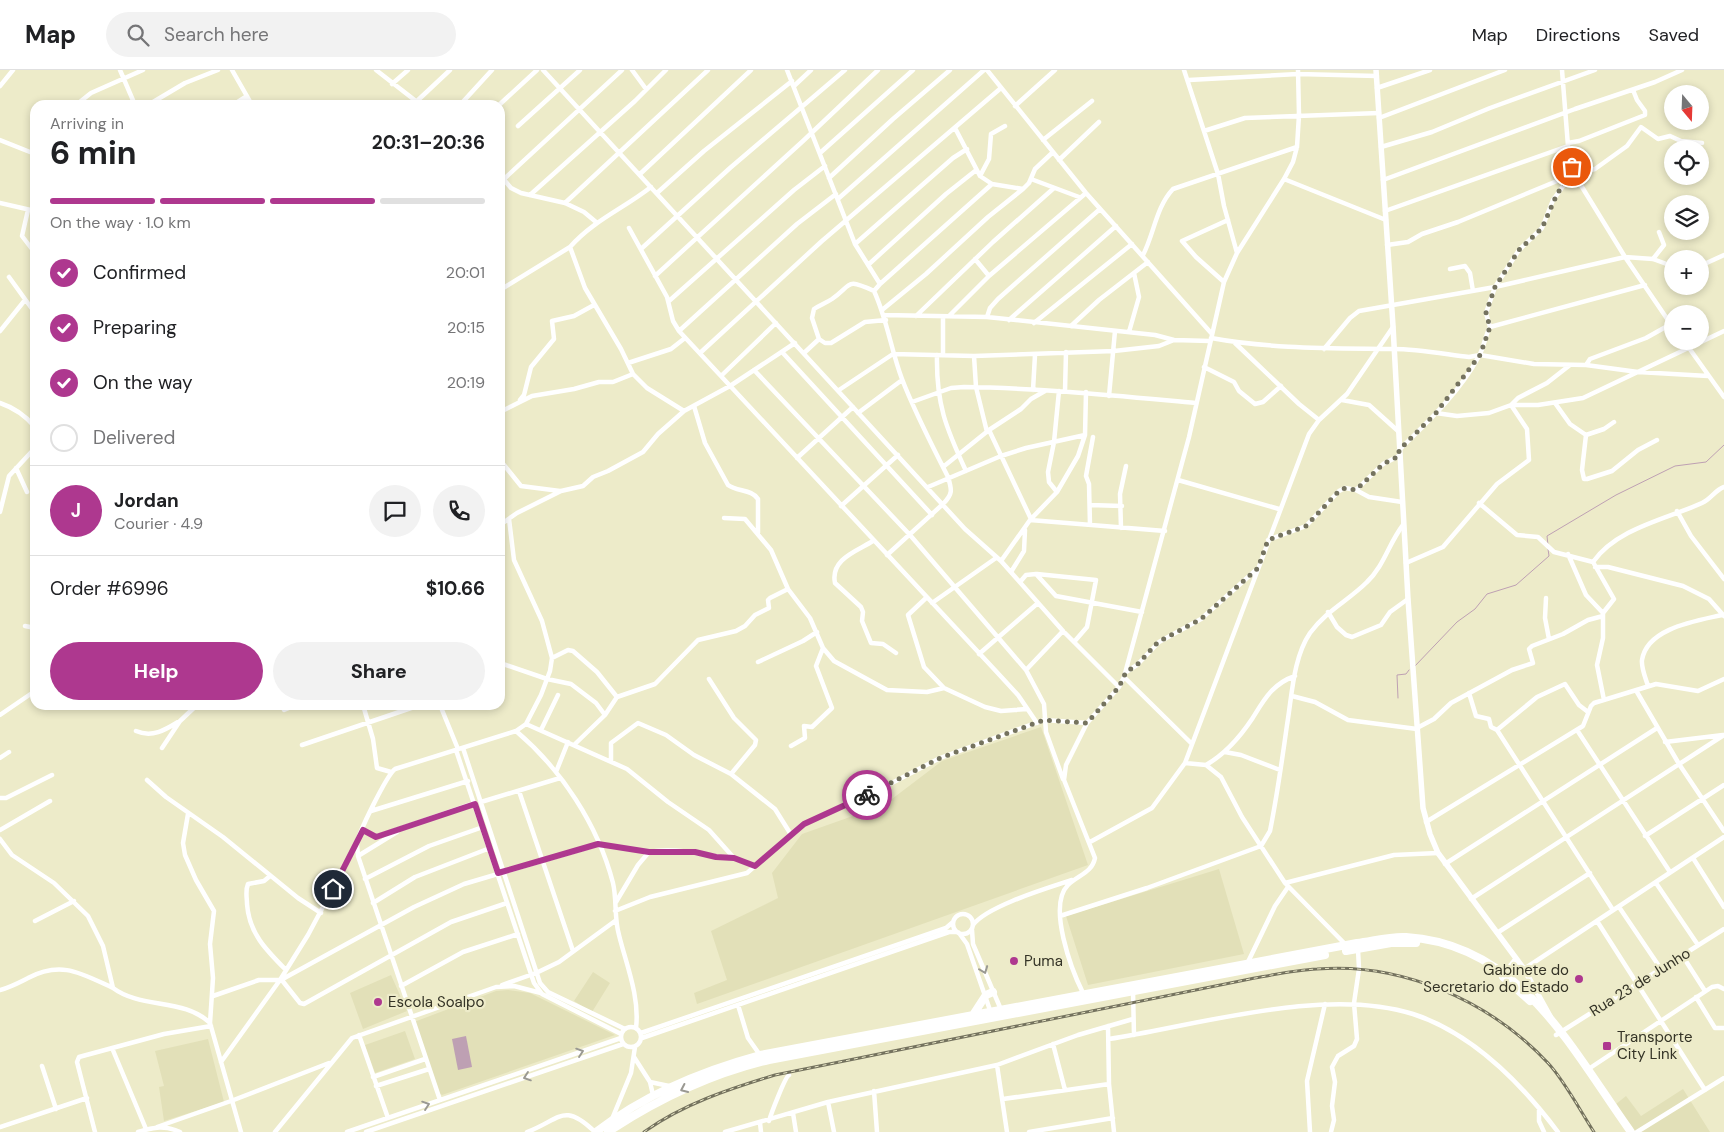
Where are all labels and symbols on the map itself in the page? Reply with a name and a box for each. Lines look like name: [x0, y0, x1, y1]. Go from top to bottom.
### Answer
north arrow: [1664, 85, 1709, 130]
pin: [1551, 146, 1593, 188]
courier: [842, 770, 892, 820]
pin: [312, 868, 354, 910]
street label: Rua 23 de Junho: [1586, 943, 1694, 1021]
place label: Puma: [1024, 951, 1063, 971]
marker: Puma: [1008, 955, 1020, 967]
place label: Gabinete do Secretario do Estado: [1423, 960, 1569, 997]
one-way arrow: [978, 966, 988, 974]
marker: Gabinete do Secretario do Estado: [1573, 973, 1585, 985]
place label: Escola Soalpo: [388, 992, 484, 1012]
marker: Escola Soalpo: [372, 996, 384, 1008]
place label: Transporte City Link: [1617, 1027, 1692, 1064]
marker: Transporte City Link: [1601, 1040, 1613, 1052]
one-way arrow: [575, 1048, 583, 1058]
one-way arrow: [524, 1071, 532, 1081]
one-way arrow: [680, 1083, 689, 1093]
one-way arrow: [421, 1101, 430, 1111]

